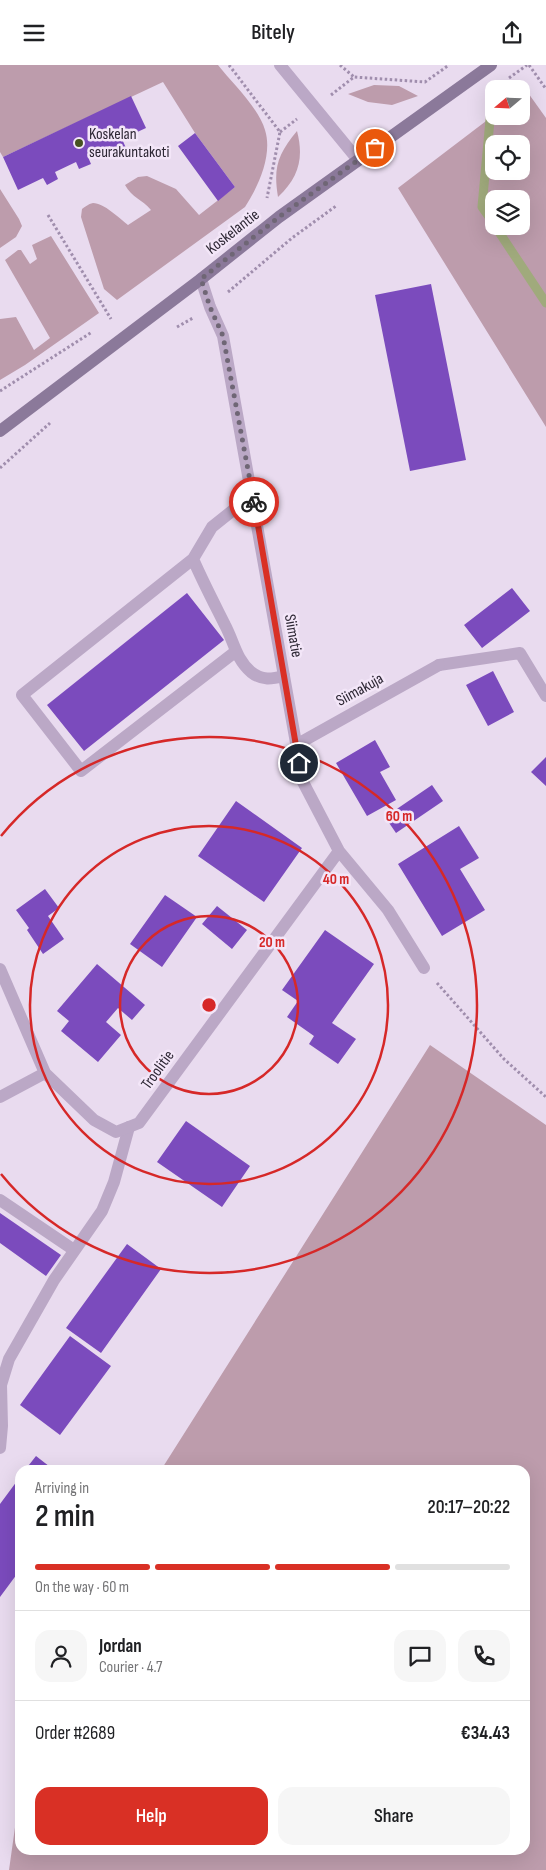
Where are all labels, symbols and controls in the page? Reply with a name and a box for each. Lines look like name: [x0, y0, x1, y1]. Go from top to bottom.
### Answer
icon: menu: [20, 19, 48, 47]
text: Bitely: [251, 19, 295, 46]
icon: share: [498, 19, 526, 47]
north arrow: [485, 80, 530, 125]
map controls: [485, 80, 530, 235]
place label: Koskelan seurakuntakoti: [89, 125, 169, 162]
pin: [354, 127, 396, 169]
icon: bag: [361, 134, 389, 162]
button: locate: [485, 135, 530, 180]
marker: Koskelan seurakuntakoti: [73, 137, 85, 149]
button: layers: [485, 190, 530, 235]
street label: Koskelantie: [203, 205, 263, 259]
courier: [229, 477, 279, 527]
icon: bike: [240, 488, 268, 516]
street label: Siimatie: [280, 613, 306, 659]
street label: Siimakuja: [333, 669, 387, 711]
pin: [278, 742, 320, 784]
icon: home: [285, 749, 313, 777]
text: 60 m: [386, 807, 412, 826]
text: 40 m: [323, 870, 349, 889]
text: 20 m: [259, 933, 285, 952]
centre of rings: [200, 996, 218, 1014]
street label: Troolitie: [138, 1047, 178, 1093]
text: Arriving in: [35, 1479, 89, 1498]
text: 20:17–20:22: [428, 1496, 510, 1519]
text: 2 min: [35, 1497, 95, 1536]
text: On the way · 60 m: [35, 1578, 129, 1597]
button: person: [35, 1630, 87, 1682]
button: chat: [394, 1630, 446, 1682]
button: phone: [458, 1630, 510, 1682]
text: Jordan: [99, 1635, 142, 1658]
text: Courier · 4.7: [99, 1658, 162, 1677]
text: Order #2689: [35, 1722, 115, 1745]
text: €34.43: [461, 1722, 510, 1745]
button: Help: [35, 1787, 268, 1845]
button: Share: [278, 1787, 510, 1845]

